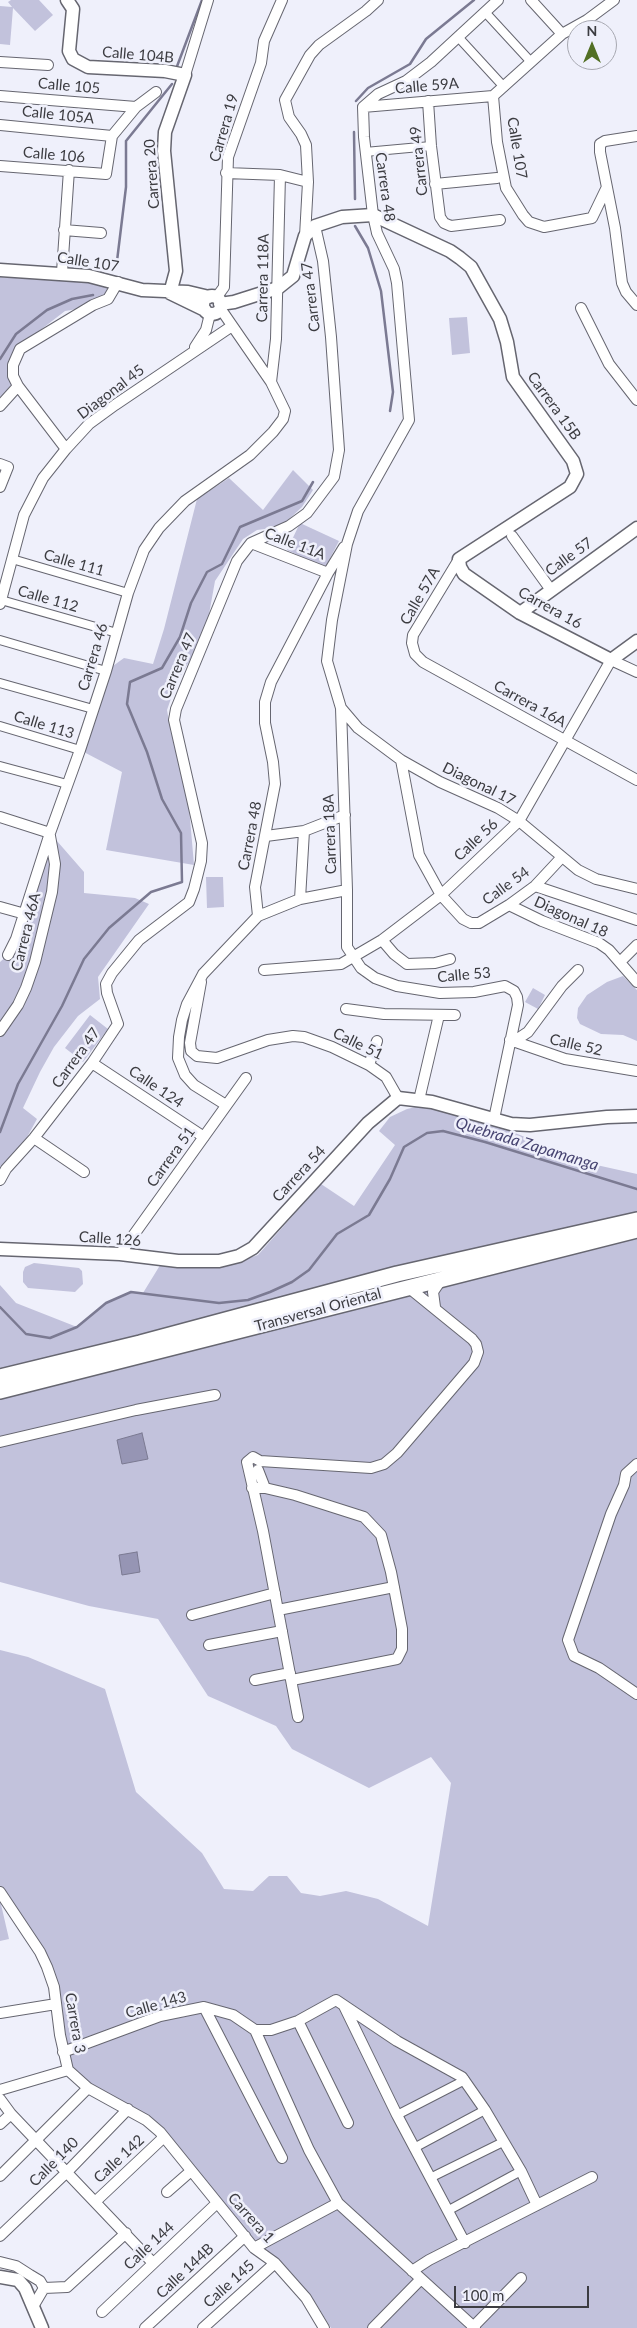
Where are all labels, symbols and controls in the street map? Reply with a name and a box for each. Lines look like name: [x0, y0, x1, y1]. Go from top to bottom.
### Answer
north arrow: [567, 20, 617, 70]
text: N: [587, 22, 597, 39]
street label: Calle 104B: [101, 43, 175, 67]
street label: Calle 105: [37, 74, 101, 98]
street label: Calle 59A: [394, 74, 460, 98]
street label: Carrera 19: [206, 92, 242, 164]
street label: Calle 105A: [21, 102, 95, 128]
street label: Calle 107: [503, 116, 531, 180]
street label: Carrera 49: [406, 125, 432, 197]
street label: Carrera 20: [141, 138, 163, 210]
street label: Calle 106: [22, 143, 86, 167]
street label: Carrera 48: [371, 151, 399, 223]
street label: Carrera 118A: [253, 233, 273, 323]
street label: Calle 107: [56, 248, 120, 276]
street label: Carrera 47: [298, 261, 324, 333]
street label: Diagonal 45: [74, 361, 148, 423]
street label: Carrera 15B: [523, 368, 585, 444]
street label: Calle 11A: [262, 524, 328, 564]
street label: Calle 57: [542, 534, 596, 580]
street label: Calle 111: [42, 546, 106, 580]
street label: Calle 57A: [396, 564, 444, 628]
street label: Calle 112: [16, 582, 80, 616]
street label: Carrera 16: [515, 583, 585, 633]
street label: Carrera 46: [74, 621, 112, 693]
street label: Carrera 47: [156, 630, 200, 702]
street label: Carrera 16A: [491, 677, 569, 731]
street label: Calle 113: [12, 707, 76, 743]
street label: Diagonal 17: [440, 759, 518, 809]
street label: Carrera 18A: [320, 794, 340, 874]
street label: Carrera 48: [234, 800, 266, 872]
street label: Calle 56: [450, 815, 502, 865]
street label: Calle 54: [479, 863, 533, 909]
street label: Carrera 46A: [8, 891, 44, 973]
street label: Diagonal 18: [531, 893, 611, 941]
street label: Calle 53: [436, 964, 492, 986]
street label: Carrera 47: [48, 1024, 104, 1092]
street label: Calle 51: [330, 1024, 386, 1064]
street label: Calle 52: [548, 1030, 604, 1060]
street label: Calle 124: [125, 1062, 187, 1112]
water label: Quebrada Zapamanga: [453, 1113, 601, 1175]
street label: Carrera 51: [143, 1123, 199, 1191]
street label: Carrera 54: [269, 1142, 329, 1206]
street label: Calle 126: [78, 1228, 142, 1250]
street label: Transversal Oriental: [253, 1284, 383, 1336]
street label: Calle 143: [124, 1988, 188, 2022]
street label: Carrera 3: [61, 1991, 89, 2055]
street label: Calle 142: [90, 2131, 148, 2187]
street label: Calle 140: [26, 2134, 82, 2190]
street label: Carrera 1: [224, 2189, 278, 2247]
street label: Calle 144: [120, 2218, 178, 2274]
street label: Calle 144B: [152, 2240, 218, 2302]
street label: Calle 145: [200, 2256, 258, 2312]
scale bar: [457, 2276, 592, 2308]
text: 100 m: [462, 2286, 504, 2304]

